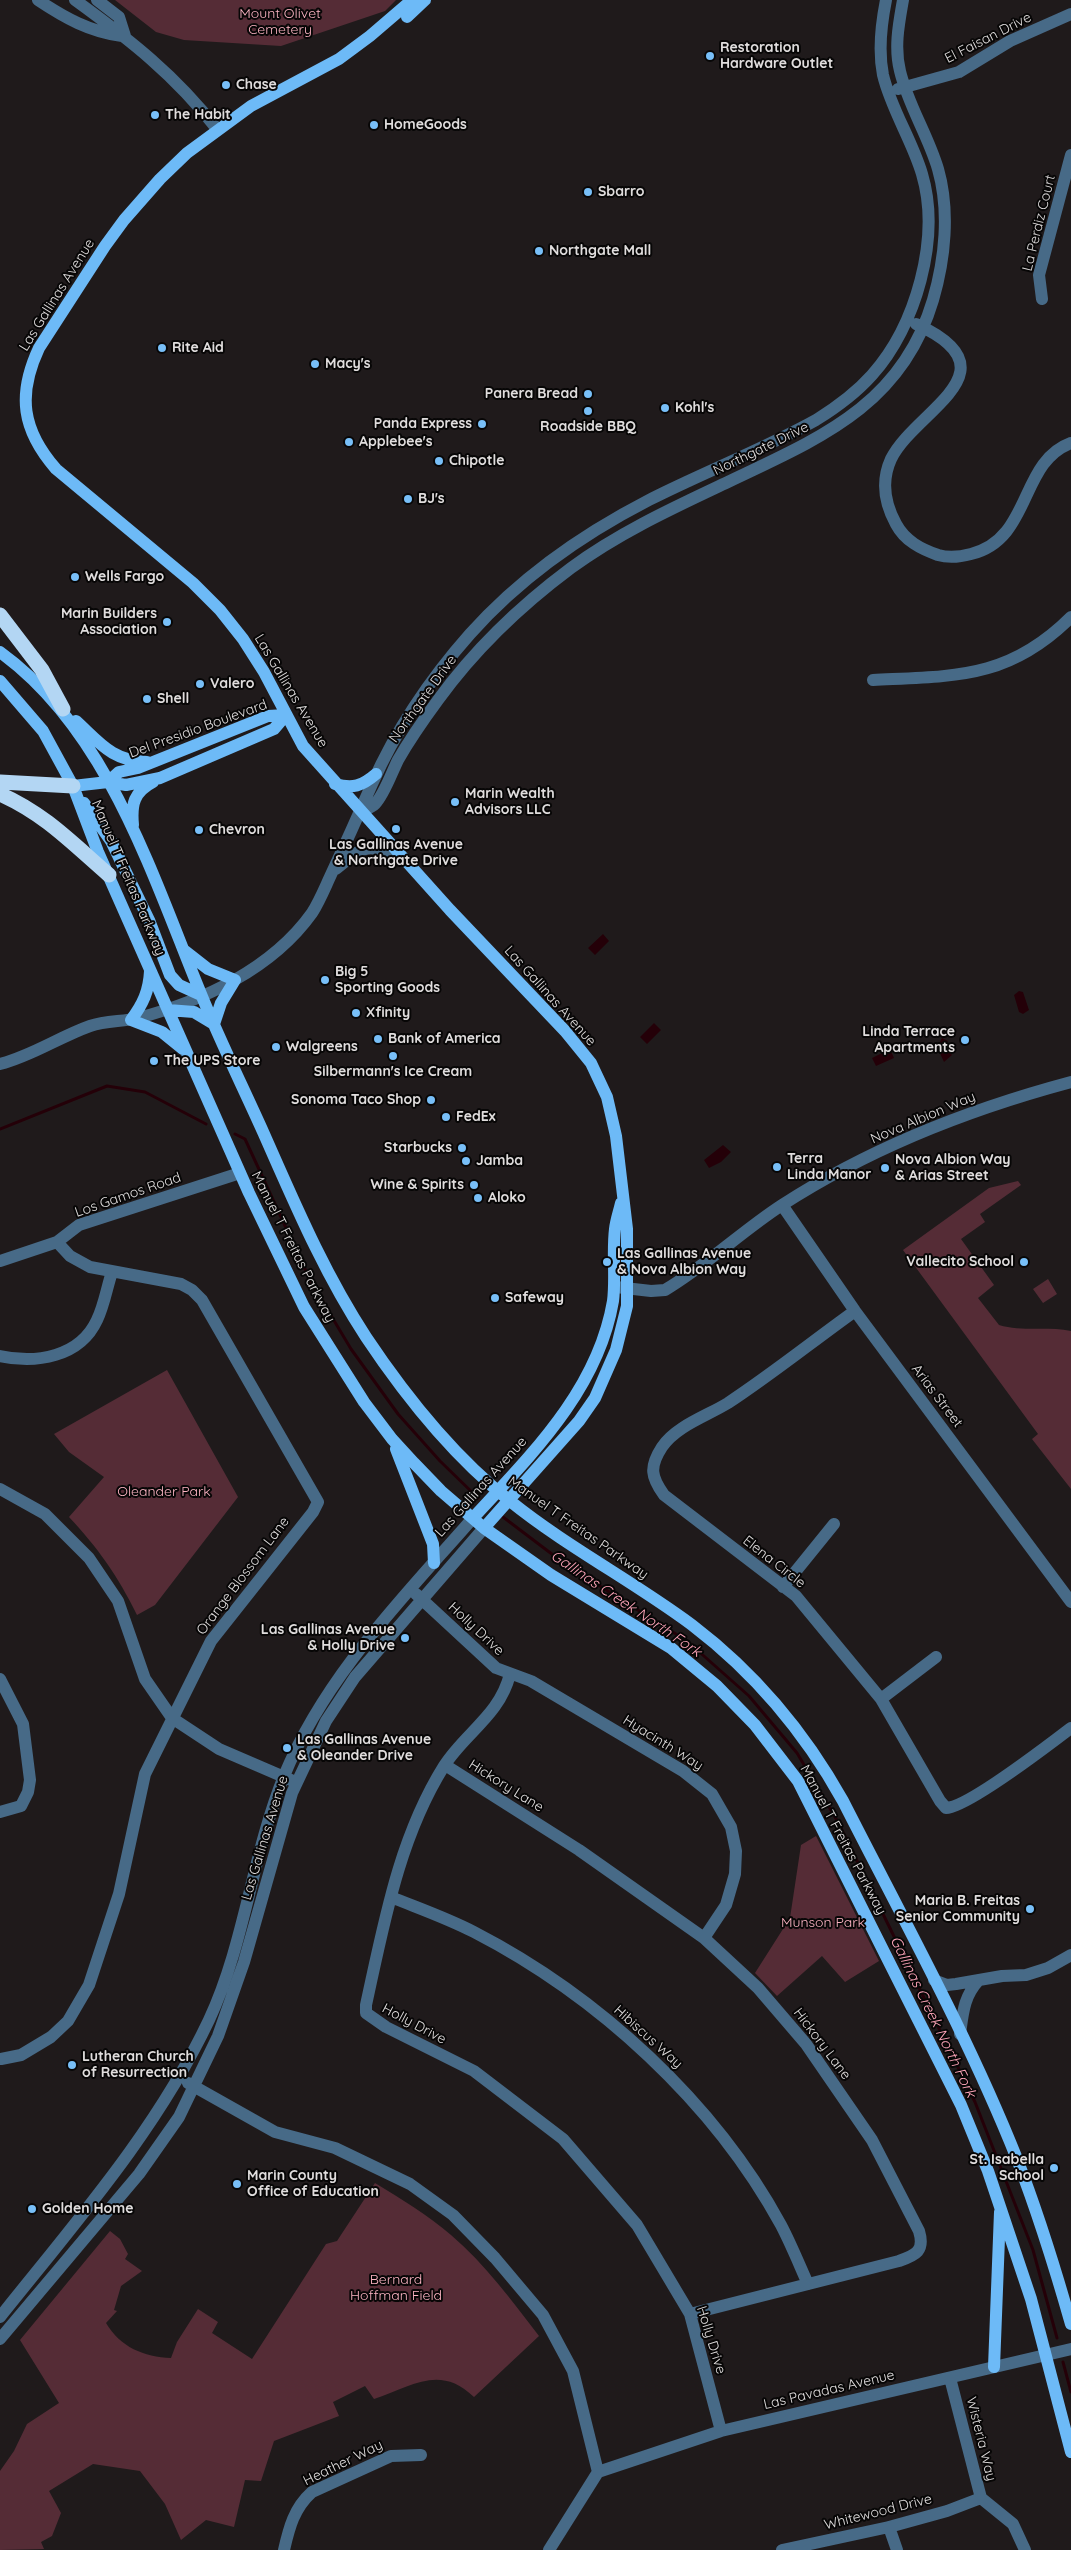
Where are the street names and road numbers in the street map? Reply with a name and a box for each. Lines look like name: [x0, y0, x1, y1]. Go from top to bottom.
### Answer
street label: El Faisan Drive: [942, 9, 1034, 67]
street label: La Perdiz Court: [1019, 173, 1059, 273]
street label: Las Gallinas Avenue: [16, 236, 98, 354]
street label: Northgate Drive: [711, 419, 811, 479]
street label: Las Gallinas Avenue: [251, 631, 331, 751]
street label: Northgate Drive: [386, 652, 460, 746]
street label: Del Presidio Boulevard: [127, 696, 269, 762]
street label: Manuel T Freitas Parkway: [88, 798, 168, 958]
street label: Las Gallinas Avenue: [501, 942, 599, 1050]
street label: Nova Albion Way: [868, 1088, 978, 1148]
street label: Los Gamos Road: [73, 1169, 183, 1221]
street label: Manuel T Freitas Parkway: [248, 1169, 338, 1325]
street label: Arias Street: [908, 1361, 966, 1431]
street label: Las Gallinas Avenue: [432, 1433, 530, 1541]
street label: Manuel T Freitas Parkway: [505, 1473, 651, 1583]
street label: Orange Blossom Lane: [193, 1514, 293, 1638]
street label: Elena Circle: [739, 1532, 809, 1592]
street label: Holly Drive: [445, 1599, 507, 1659]
street label: Hyacinth Way: [620, 1712, 706, 1774]
street label: Hickory Lane: [465, 1756, 547, 1816]
street label: Manuel T Freitas Parkway: [796, 1762, 890, 1918]
street label: Las Gallinas Avenue: [238, 1774, 292, 1902]
street label: Holly Drive: [379, 2000, 449, 2048]
street label: Hibiscus Way: [610, 2002, 686, 2072]
street label: Hickory Lane: [790, 2005, 854, 2083]
street label: Holly Drive: [693, 2304, 729, 2376]
street label: Las Pavadas Avenue: [762, 2367, 896, 2413]
street label: Wisteria Way: [962, 2395, 1000, 2483]
street label: Heather Way: [301, 2437, 385, 2489]
street label: Whitewood Drive: [822, 2490, 934, 2534]

